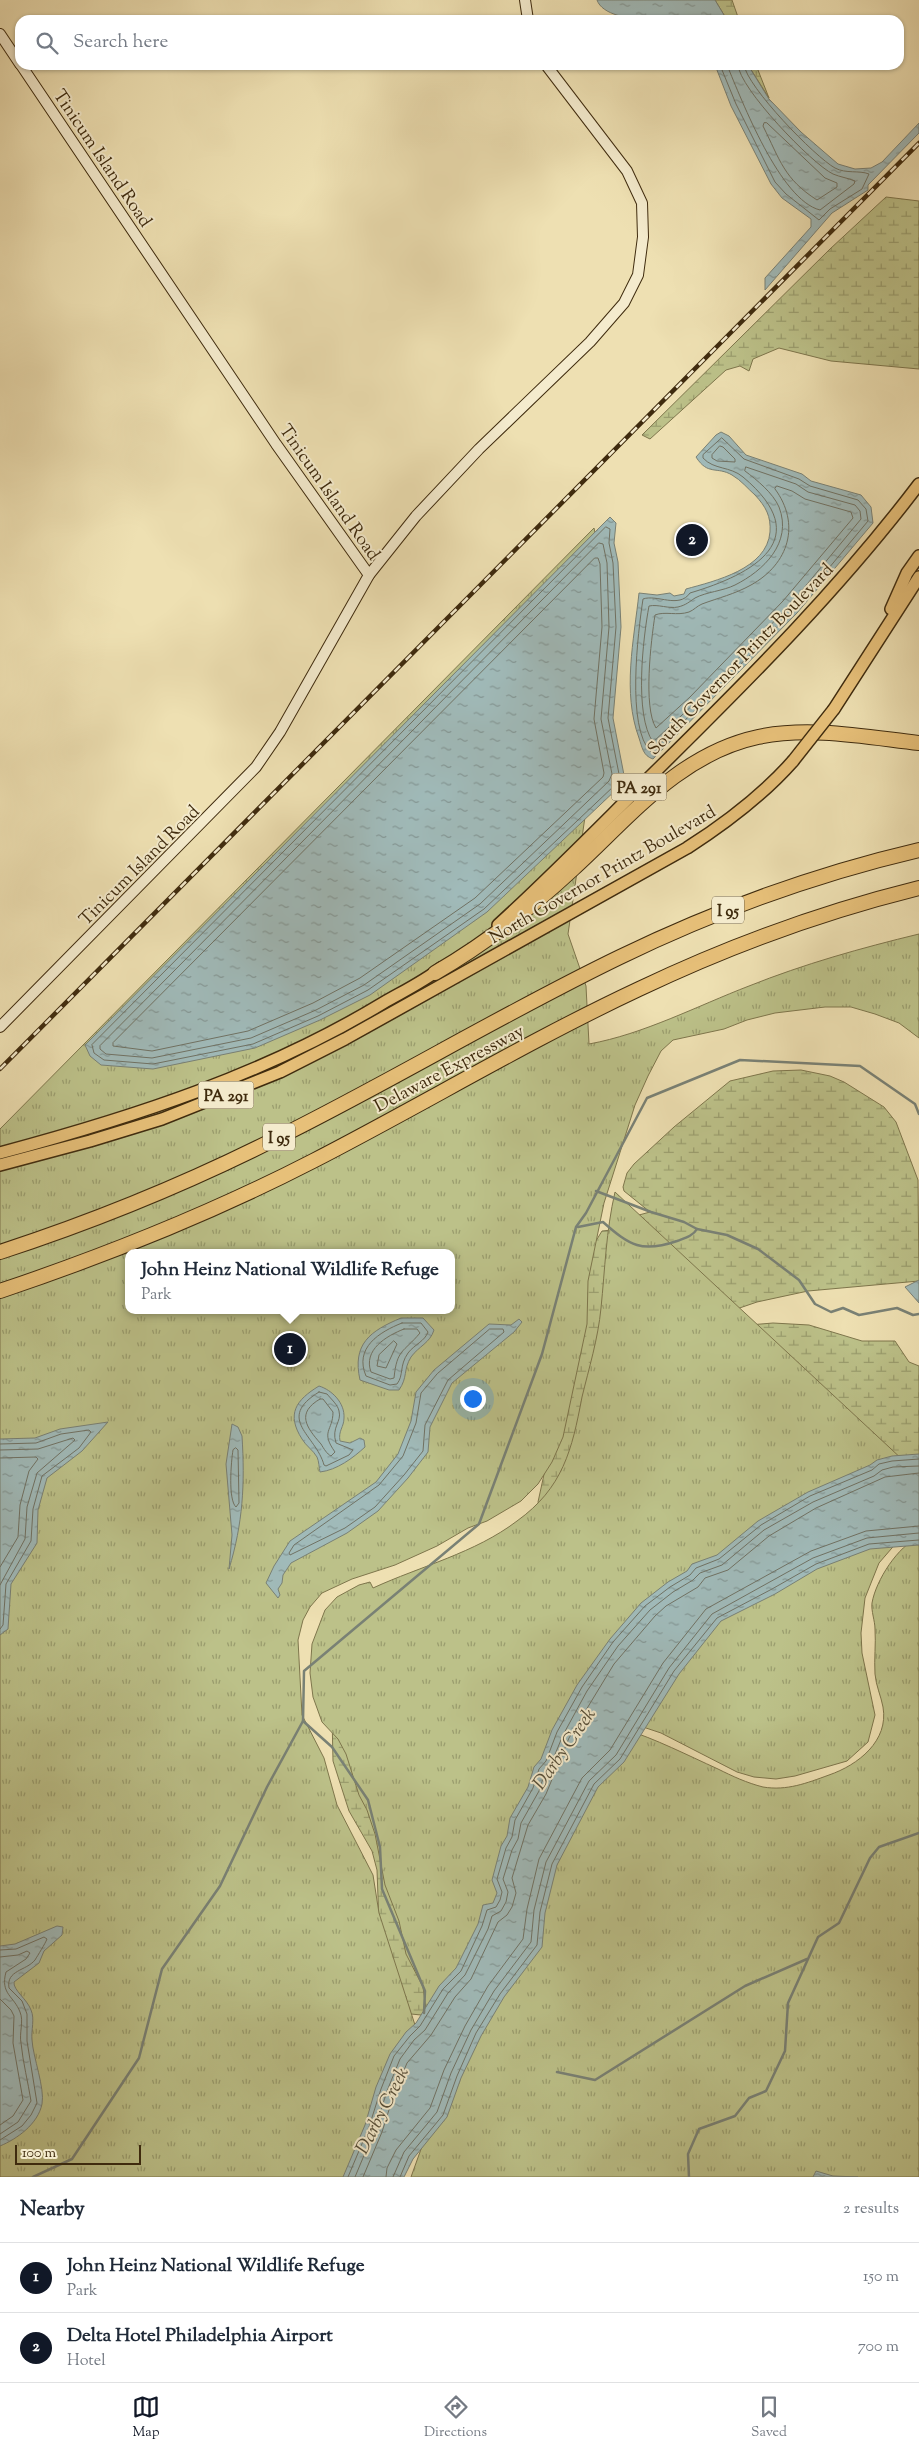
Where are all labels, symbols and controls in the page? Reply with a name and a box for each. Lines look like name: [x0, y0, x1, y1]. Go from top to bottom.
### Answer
search box: [15, 15, 904, 70]
icon: search: [33, 29, 61, 57]
text: Search here: [73, 29, 168, 56]
street label: Tinicum Island Road: [46, 85, 157, 233]
street label: Tinicum Island Road: [272, 420, 385, 567]
pin: 2: [676, 521, 708, 559]
street label: South Governor Printz Boulevard: [642, 558, 841, 762]
road number: PA 291: [612, 774, 666, 800]
street label: Tinicum Island Road: [74, 800, 207, 933]
street label: North Governor Printz Boulevard: [485, 800, 721, 952]
road number: I 95: [712, 896, 744, 924]
street label: Delaware Expressway: [370, 1019, 530, 1120]
road number: PA 291: [198, 1082, 254, 1108]
road number: I 95: [263, 1124, 295, 1150]
popup: [125, 1249, 455, 1314]
text: John Heinz National Wildlife Refuge: [141, 1257, 439, 1284]
text: Park: [141, 1284, 172, 1307]
pin: 1: [274, 1330, 306, 1368]
your location: [460, 1386, 486, 1412]
water label: Darby Creek: [527, 1703, 603, 1796]
water label: Darby Creek: [350, 2063, 417, 2159]
scale bar: [15, 2142, 141, 2165]
text: 100 m: [22, 2144, 56, 2164]
text: Nearby: [20, 2195, 85, 2225]
text: 2 results: [843, 2198, 899, 2221]
text: John Heinz National Wildlife Refuge: [67, 2253, 365, 2280]
text: 1: [33, 2266, 39, 2289]
text: 150 m: [863, 2266, 899, 2289]
text: Park: [67, 2280, 98, 2303]
text: Delta Hotel Philadelphia Airport: [67, 2323, 333, 2350]
text: 2: [32, 2336, 40, 2359]
text: 700 m: [858, 2336, 899, 2359]
text: Hotel: [67, 2350, 106, 2373]
tab: Map: [132, 2393, 160, 2443]
tab: Directions: [424, 2393, 487, 2443]
tab: Saved: [751, 2393, 787, 2443]

